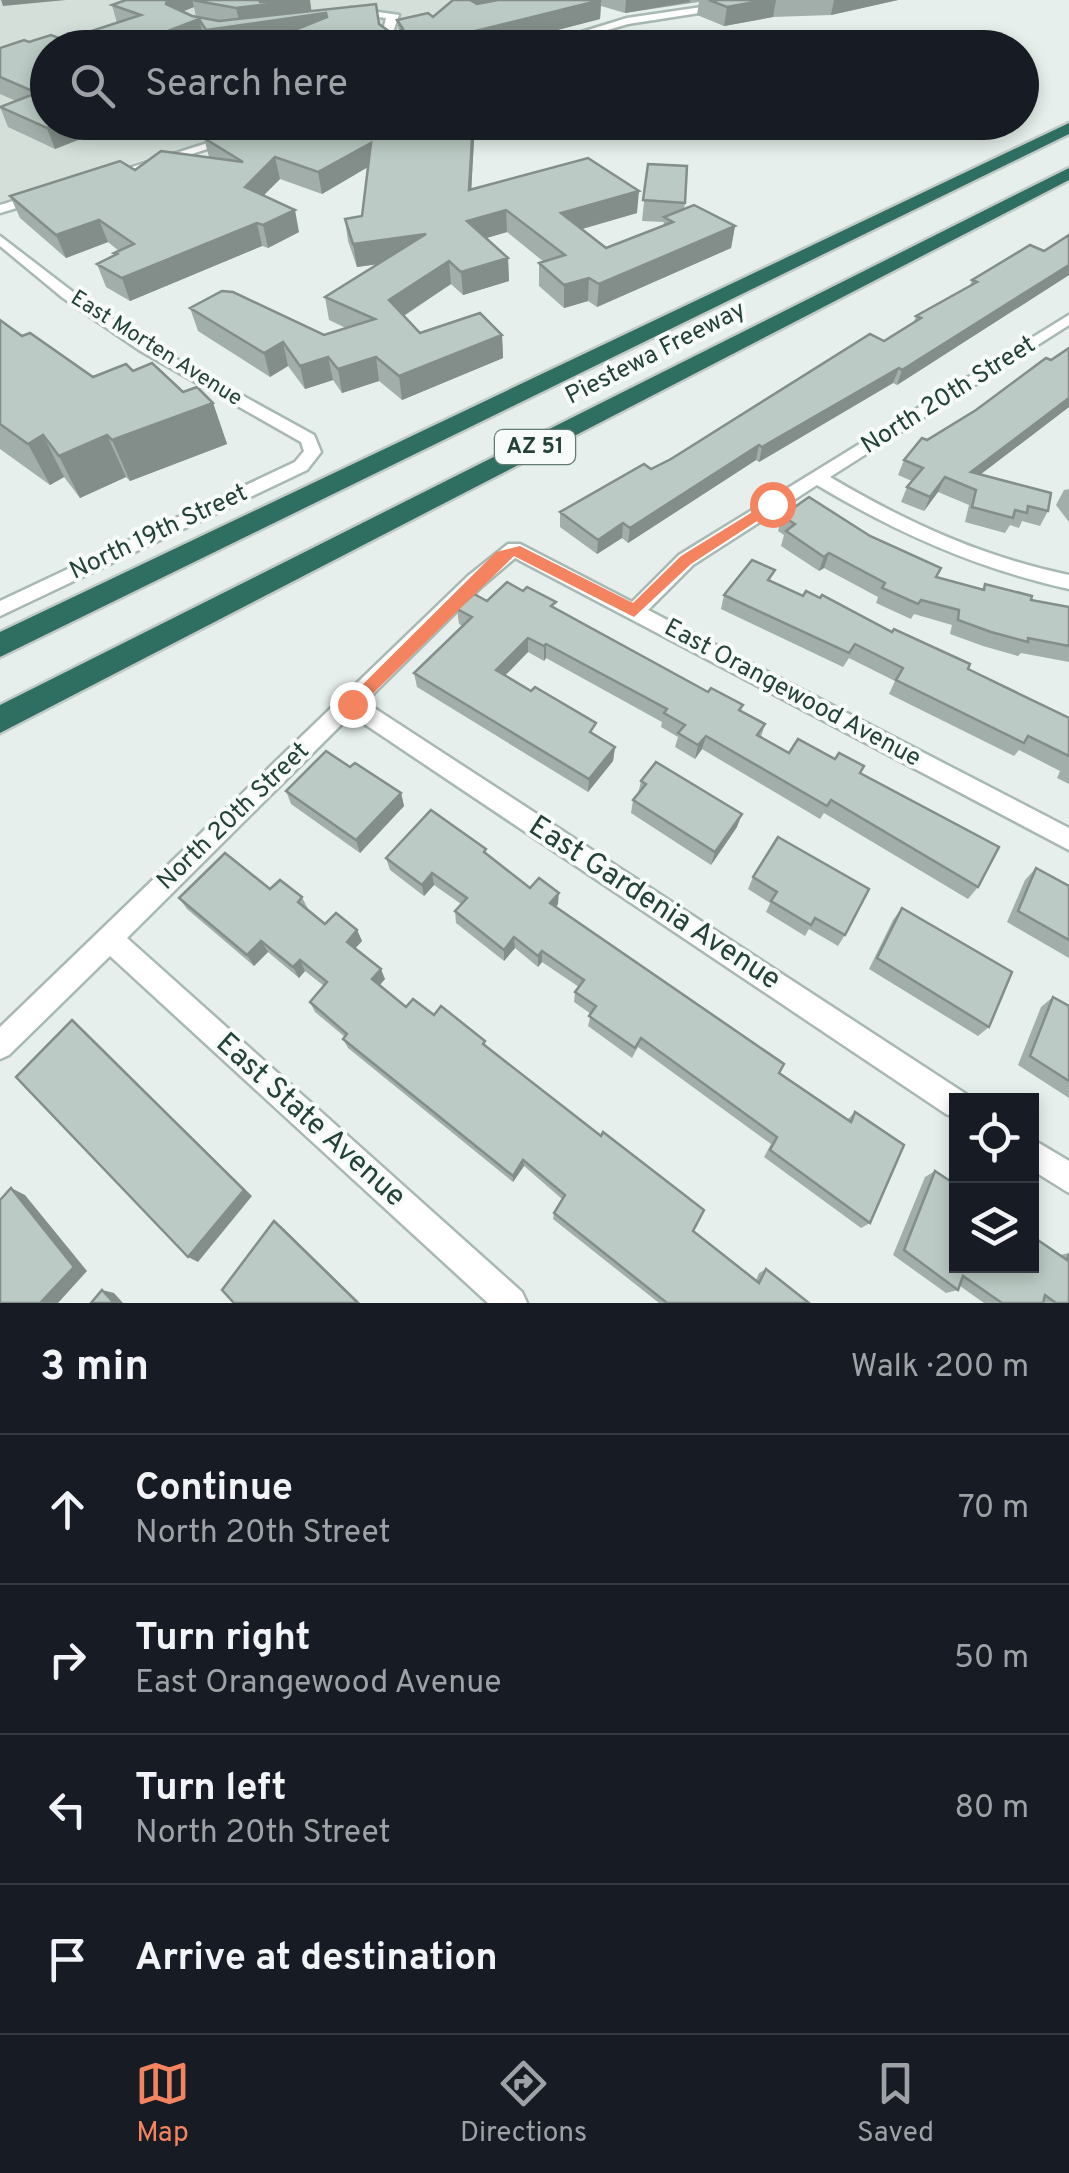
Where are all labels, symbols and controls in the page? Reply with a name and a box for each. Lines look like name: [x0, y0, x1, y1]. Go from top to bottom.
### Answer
search box: [30, 30, 1039, 140]
icon: search: [65, 58, 120, 113]
text: Search here: [145, 61, 348, 110]
street label: East Morten Avenue: [65, 285, 247, 413]
street label: Piestewa Freeway: [560, 295, 752, 413]
street label: North 20th Street: [856, 330, 1042, 462]
road number: AZ 51: [495, 430, 575, 464]
street label: North 19th Street: [65, 478, 253, 588]
route start: [750, 482, 796, 528]
street label: East Orangewood Avenue: [658, 613, 926, 775]
route end: [330, 682, 376, 728]
street label: North 20th Street: [151, 736, 317, 898]
street label: East Gardenia Avenue: [521, 809, 787, 999]
street label: East State Avenue: [207, 1026, 413, 1216]
map controls: [949, 1093, 1039, 1273]
button: locate: [949, 1093, 1039, 1183]
button: layers: [949, 1183, 1039, 1273]
text: 3 min: [40, 1342, 149, 1395]
text: Walk · 200 m: [851, 1348, 1029, 1388]
text: Continue: [135, 1465, 293, 1514]
icon: ahead: [40, 1482, 95, 1537]
text: 70 m: [958, 1489, 1029, 1529]
text: North 20th Street: [135, 1514, 391, 1554]
text: Turn right: [135, 1615, 310, 1664]
icon: right: [40, 1632, 95, 1687]
text: 50 m: [954, 1639, 1029, 1679]
text: East Orangewood Avenue: [135, 1664, 501, 1704]
text: Turn left: [135, 1765, 287, 1814]
icon: left: [40, 1782, 95, 1837]
text: 80 m: [955, 1789, 1029, 1829]
text: North 20th Street: [135, 1814, 391, 1854]
icon: arrive: [40, 1932, 95, 1987]
text: Arrive at destination: [135, 1935, 498, 1984]
tab: Map: [135, 2056, 190, 2152]
tab: Directions: [460, 2056, 587, 2152]
tab: Saved: [857, 2056, 934, 2152]

